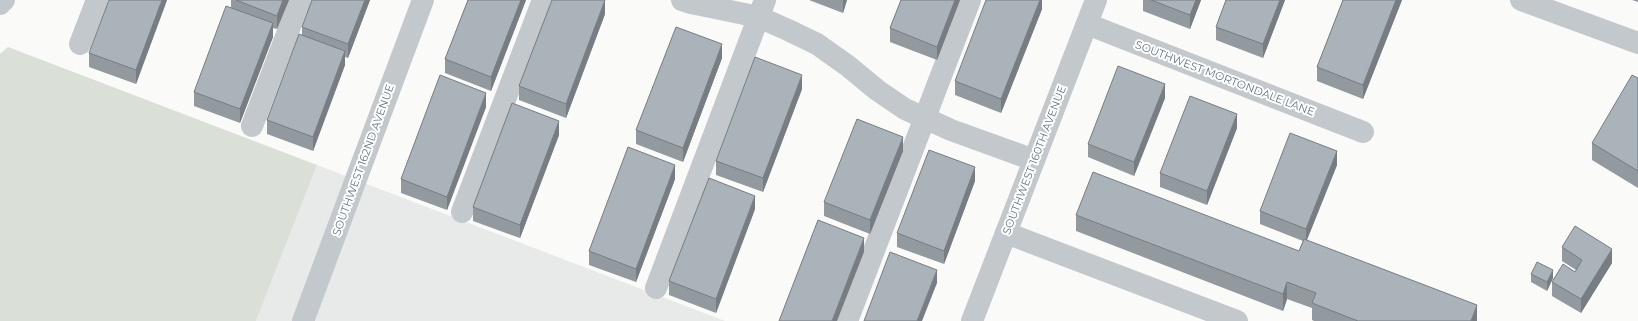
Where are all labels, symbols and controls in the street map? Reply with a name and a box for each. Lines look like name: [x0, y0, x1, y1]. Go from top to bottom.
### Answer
street label: SOUTHWEST MORTONDALE LANE: [1133, 37, 1317, 119]
street label: SOUTHWEST 162ND AVENUE: [329, 82, 397, 238]
street label: SOUTHWEST 160TH AVENUE: [999, 84, 1069, 236]

